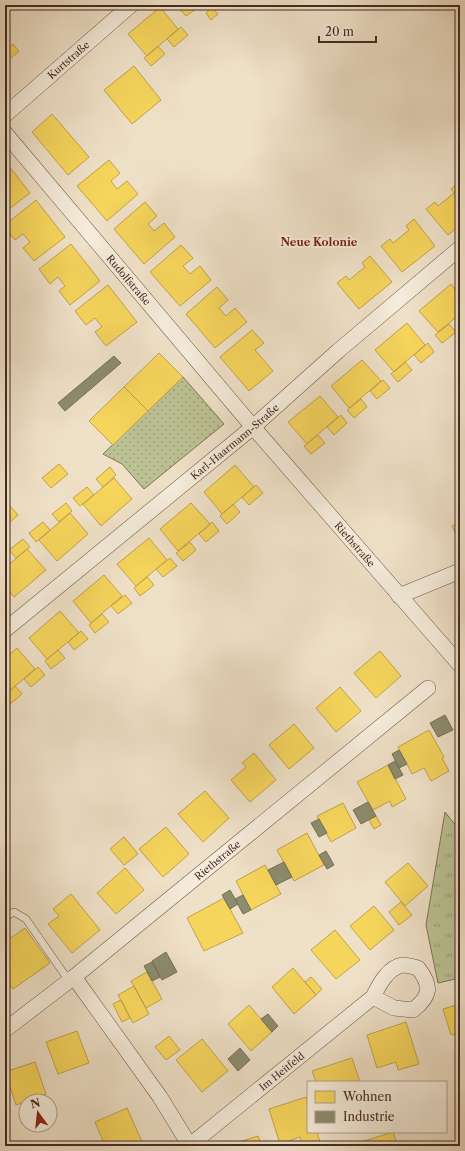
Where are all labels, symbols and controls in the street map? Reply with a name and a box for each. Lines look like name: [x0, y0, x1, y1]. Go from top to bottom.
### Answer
scale bar: [319, 18, 376, 44]
text: 20 m: [325, 24, 354, 39]
street label: Kurtstraße: [45, 38, 93, 82]
district label: Neue Kolonie: [281, 235, 358, 249]
street label: Rudolfstraße: [103, 252, 154, 308]
street label: Karl-Haarmann-Straße: [188, 401, 282, 483]
street label: Riethstraße: [331, 519, 378, 570]
street label: Riethstraße: [192, 838, 244, 883]
street label: Im Heitfeld: [257, 1049, 307, 1094]
legend: [307, 1081, 447, 1133]
text: Wohnen: [342, 1089, 392, 1104]
north arrow: [18, 1093, 58, 1133]
text: N: [29, 1095, 42, 1111]
text: Industrie: [343, 1109, 395, 1124]

